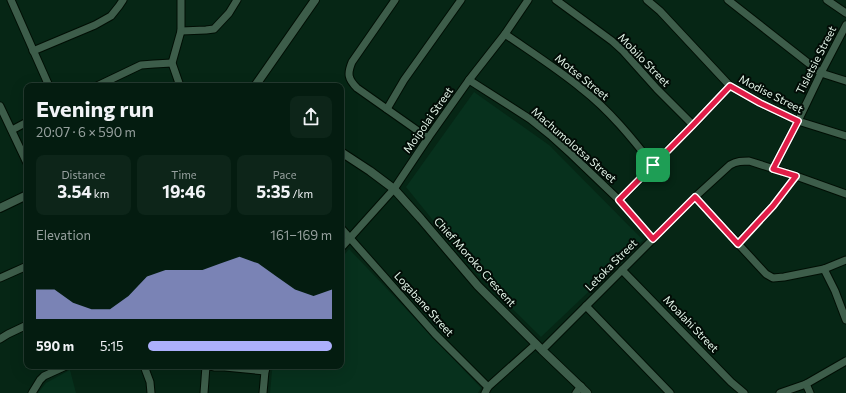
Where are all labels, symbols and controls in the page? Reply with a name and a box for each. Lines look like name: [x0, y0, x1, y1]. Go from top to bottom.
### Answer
street label: Tisletsie Street: [793, 23, 839, 96]
street label: Mobilo Street: [616, 30, 673, 89]
street label: Motse Street: [553, 51, 612, 103]
street label: Modise Street: [737, 72, 806, 116]
street label: Moipolai Street: [400, 84, 455, 155]
text: Evening run: [36, 95, 154, 122]
button: share: [290, 96, 332, 138]
street label: Machumolotsa Street: [529, 104, 620, 185]
text: 20:07 · 6 × 590 m: [36, 124, 136, 140]
pin: [636, 148, 670, 182]
icon: arrive: [642, 154, 664, 176]
text: Distance: [61, 168, 105, 181]
text: Time: [171, 168, 197, 181]
text: Pace: [273, 168, 297, 181]
text: 3.54: [57, 181, 92, 202]
text: 19:46: [162, 181, 206, 202]
text: 5:35: [256, 181, 290, 202]
text: km: [92, 187, 109, 200]
text: /km: [290, 187, 313, 200]
street label: Chief Moroko Crescent: [432, 214, 519, 309]
text: Elevation: [36, 227, 91, 243]
text: 161–169 m: [270, 227, 332, 243]
street label: Letoka Street: [582, 236, 640, 293]
street label: Logabane Street: [392, 269, 457, 339]
street label: Moalahi Street: [661, 293, 722, 355]
text: 590 m: [36, 338, 74, 354]
text: 5:15: [100, 338, 124, 354]

